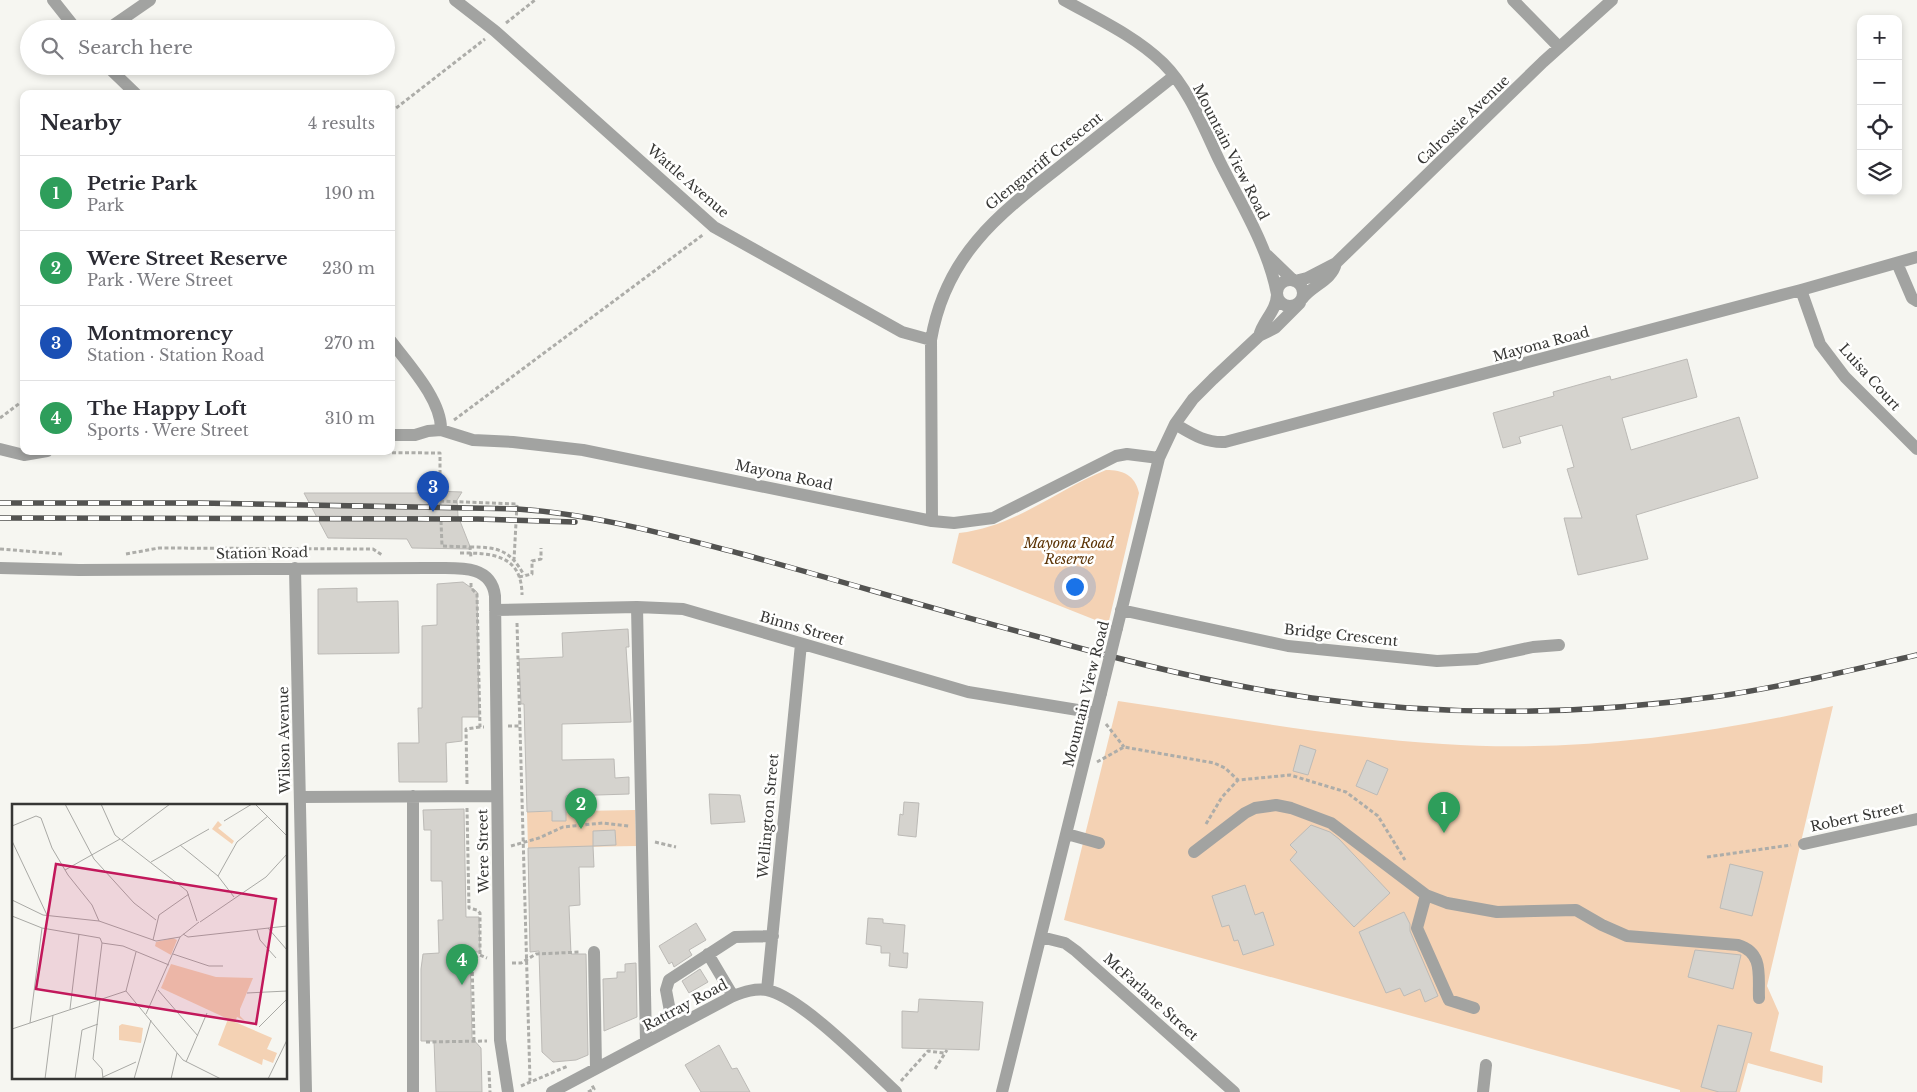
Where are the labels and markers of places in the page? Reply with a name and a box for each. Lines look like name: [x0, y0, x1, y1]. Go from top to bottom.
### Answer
pin: 3: [417, 471, 449, 512]
pin: 2: [565, 788, 597, 829]
pin: 1: [1428, 792, 1460, 833]
pin: 4: [446, 944, 478, 985]

